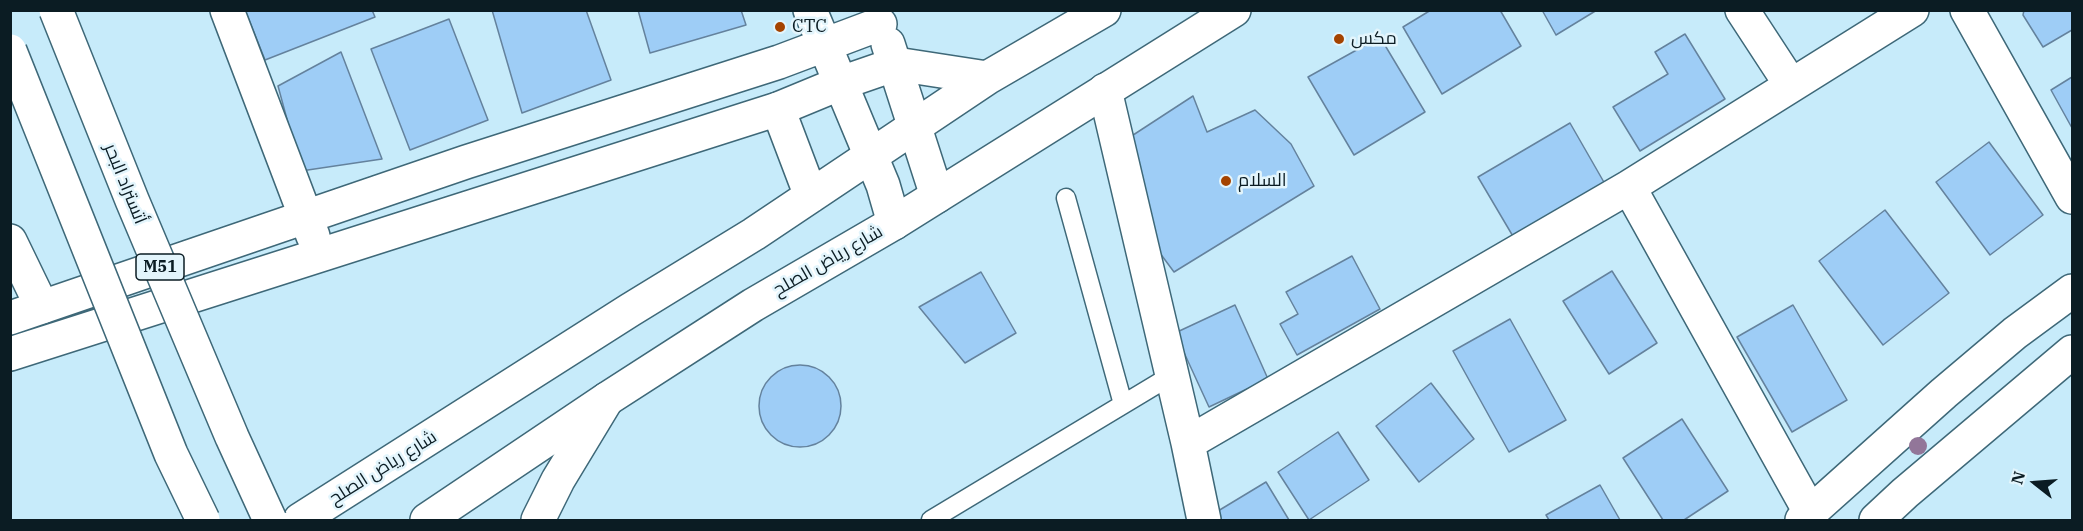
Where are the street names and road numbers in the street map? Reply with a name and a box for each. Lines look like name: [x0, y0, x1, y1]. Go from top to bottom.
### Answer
street label: أتستراد البحر: [99, 141, 151, 227]
street label: شارع رياض الصلح: [769, 221, 887, 301]
road number: M51: [136, 254, 184, 280]
street label: شارع رياض الصلح: [325, 426, 441, 510]

